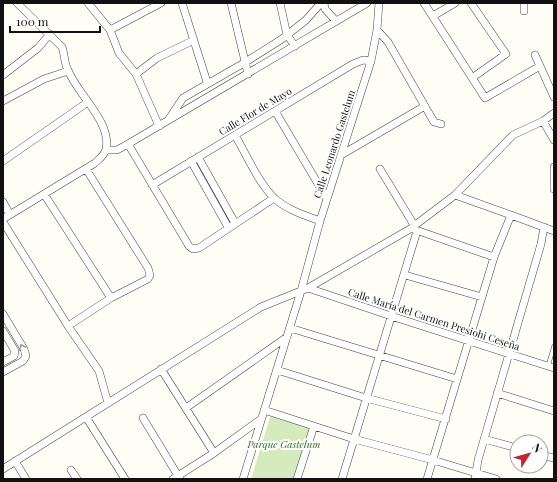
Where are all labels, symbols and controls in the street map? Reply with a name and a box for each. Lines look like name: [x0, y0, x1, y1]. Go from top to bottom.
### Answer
scale bar: [10, 8, 100, 34]
text: 100 m: [16, 13, 49, 29]
street label: Calle Flor de Mayo: [216, 83, 295, 138]
street label: Calle Leonardo Gastelum: [310, 88, 358, 200]
street label: Calle María del Carmen Presiohi Ceseña: [346, 285, 522, 353]
one-way arrow: [19, 344, 27, 351]
north arrow: [509, 434, 549, 474]
park label: Parque Gastelum: [247, 437, 320, 451]
text: N: [529, 440, 546, 455]

